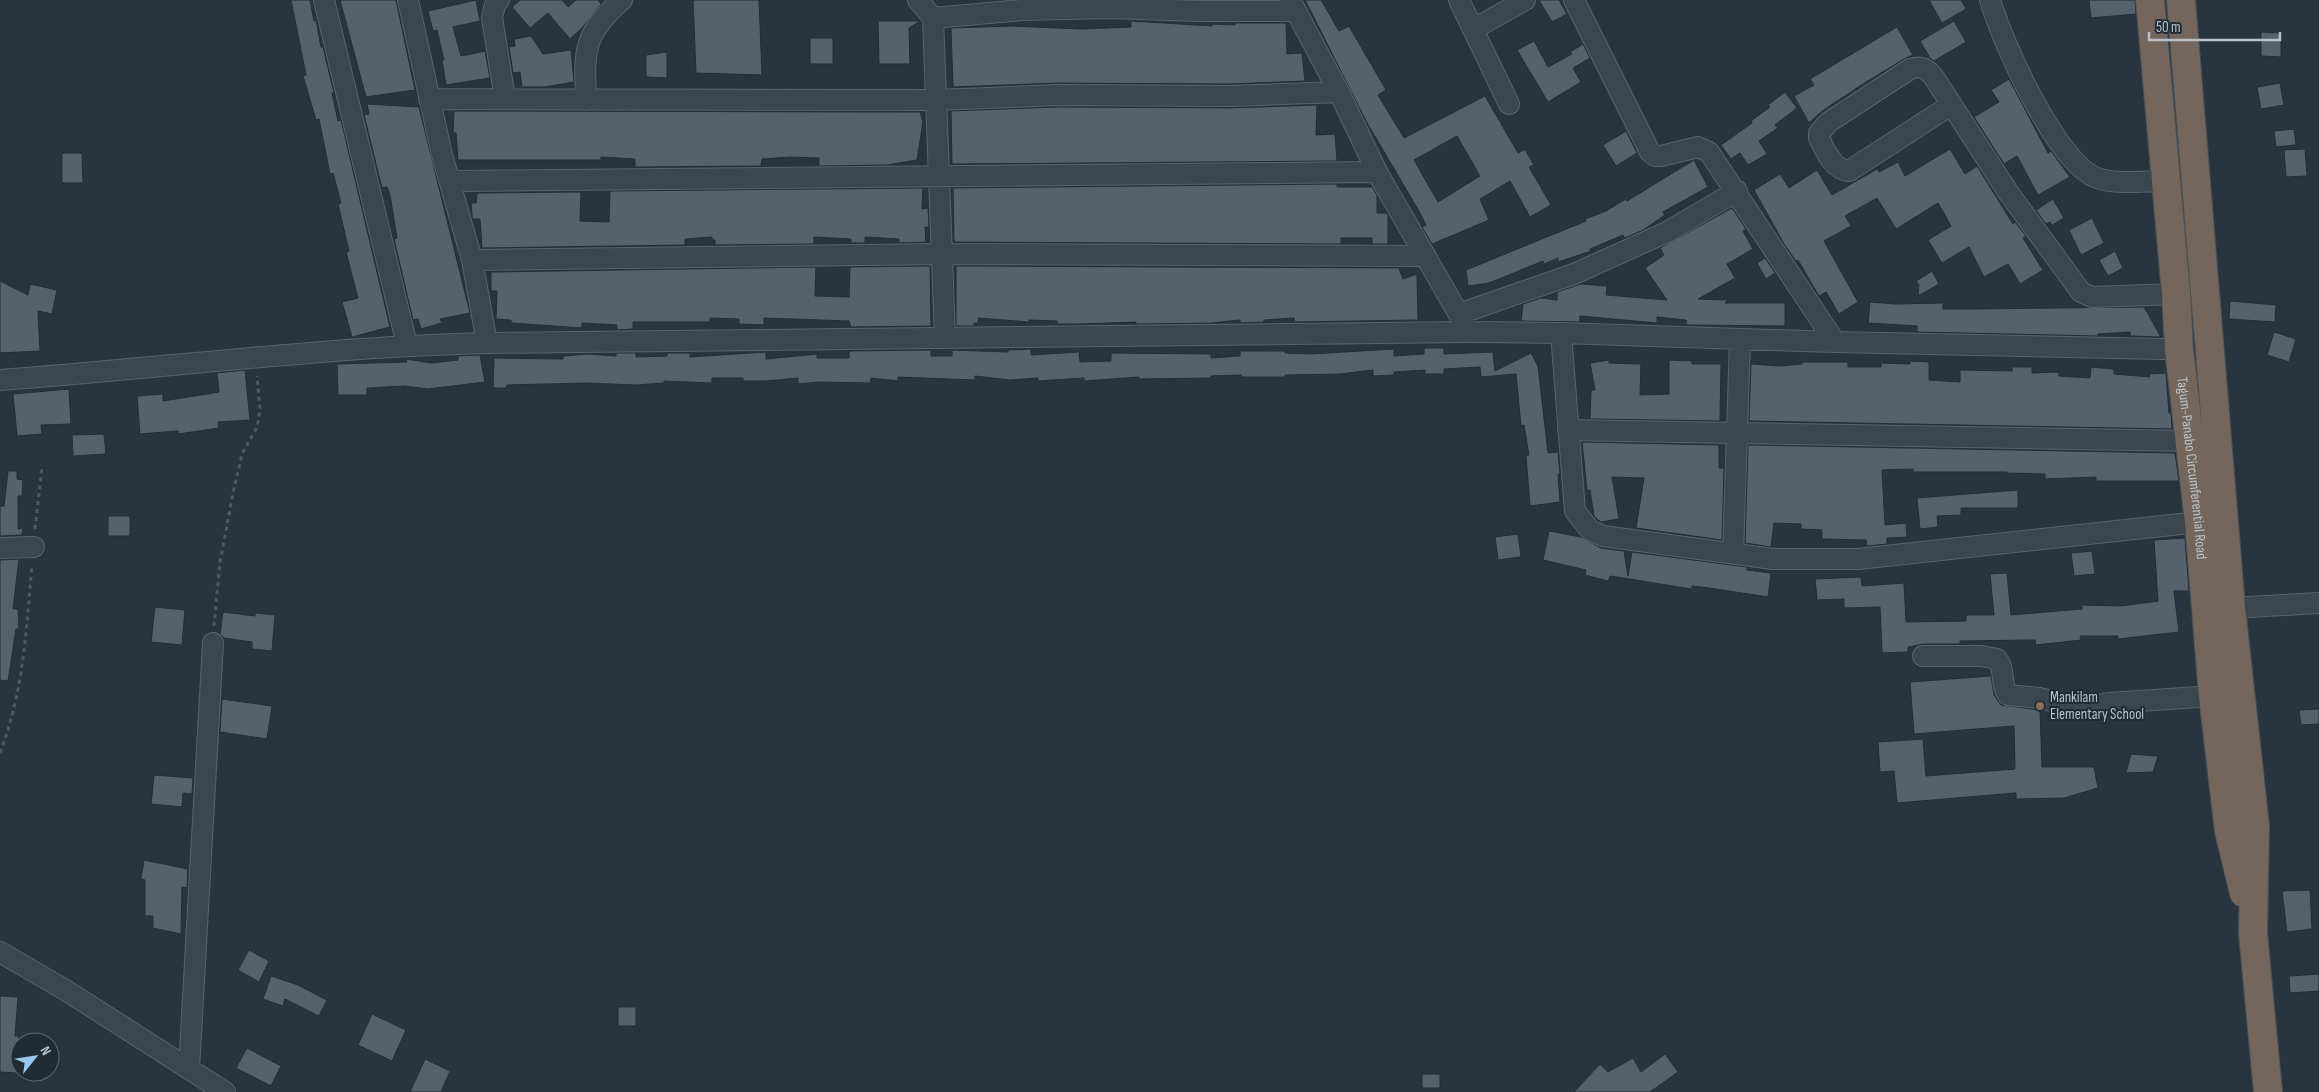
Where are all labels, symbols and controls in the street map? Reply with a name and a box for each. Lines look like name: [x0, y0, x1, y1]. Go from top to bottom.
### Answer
scale bar: [2149, 10, 2280, 42]
text: 50 m: [2156, 18, 2181, 37]
street label: Tagum-Panabo Circumferential Road: [2172, 376, 2211, 560]
place label: Mankilam Elementary School: [2050, 688, 2144, 724]
marker: Mankilam Elementary School: [2034, 700, 2046, 712]
north arrow: [10, 1032, 60, 1082]
text: N: [37, 1043, 55, 1058]

